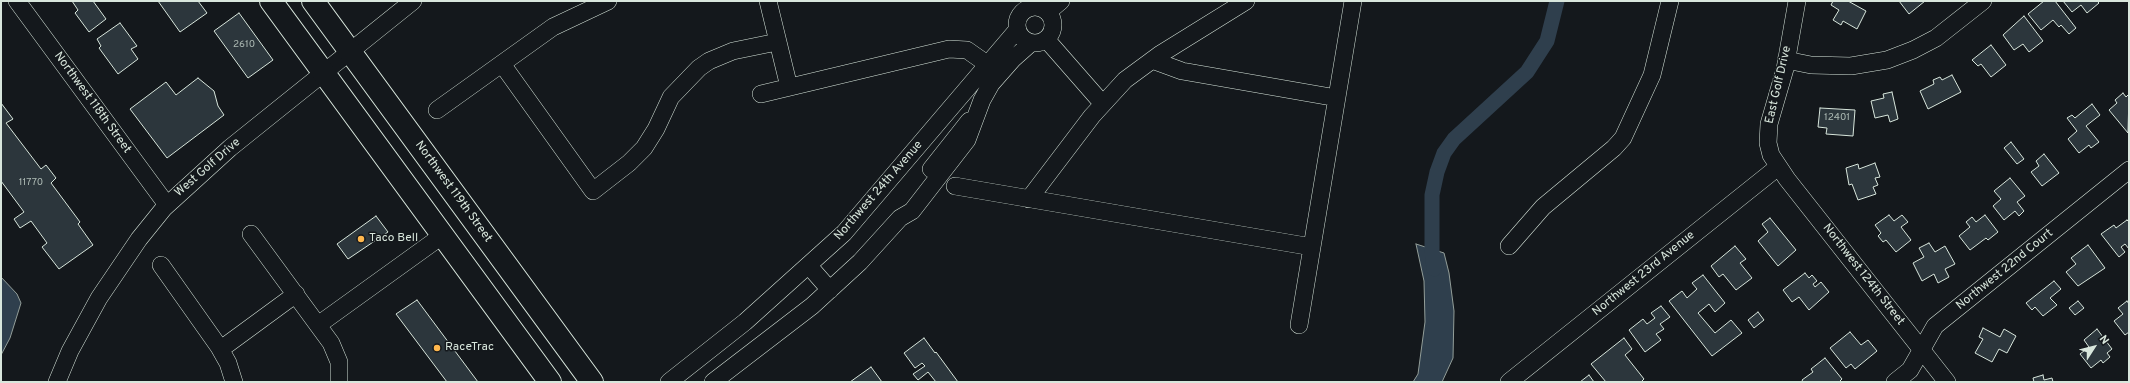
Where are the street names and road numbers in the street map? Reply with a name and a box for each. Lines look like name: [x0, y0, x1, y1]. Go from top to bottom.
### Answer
street label: East Golf Drive: [1763, 45, 1795, 125]
street label: Northwest 118th Street: [50, 50, 134, 156]
street label: West Golf Drive: [172, 136, 244, 200]
street label: Northwest 24th Avenue: [832, 138, 926, 244]
street label: Northwest 119th Street: [411, 139, 495, 245]
street label: Northwest 124th Street: [1819, 221, 1907, 329]
street label: Northwest 22nd Court: [1954, 226, 2056, 314]
street label: Northwest 23rd Avenue: [1590, 228, 1698, 320]

